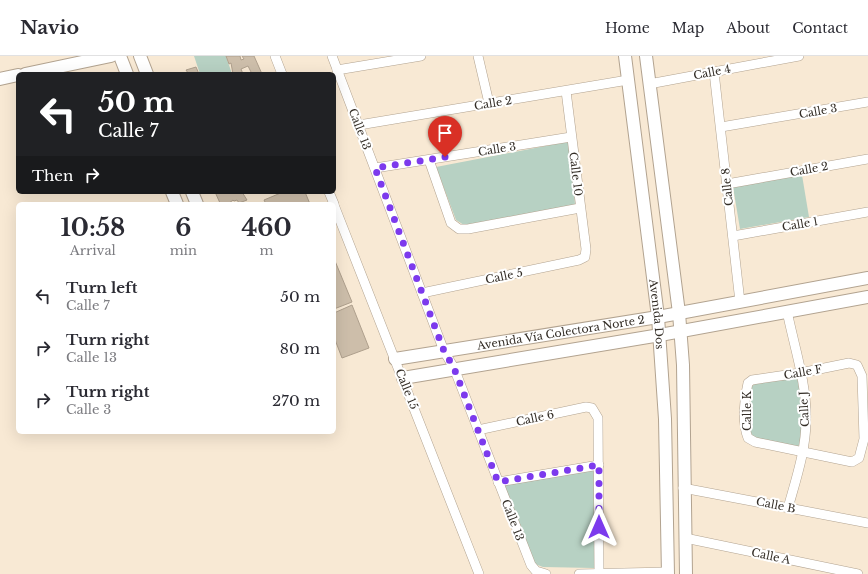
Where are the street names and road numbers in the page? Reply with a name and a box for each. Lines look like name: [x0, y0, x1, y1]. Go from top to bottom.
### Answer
street label: Calle 4: [692, 62, 732, 82]
street label: Calle 2: [473, 93, 513, 113]
street label: Calle 3: [798, 101, 838, 121]
street label: Calle 13: [346, 106, 374, 152]
street label: Calle 3: [477, 139, 517, 159]
street label: Calle 10: [566, 151, 586, 197]
street label: Calle 2: [789, 159, 829, 179]
street label: Calle 8: [718, 167, 736, 207]
street label: Calle 1: [781, 214, 819, 234]
street label: Calle 5: [484, 265, 524, 287]
street label: Avenida Dos: [646, 277, 667, 350]
street label: Avenida Vía Colectora Norte 2: [475, 312, 646, 353]
street label: Calle F: [783, 362, 824, 382]
street label: Calle 15: [393, 367, 421, 411]
street label: Calle K: [740, 391, 754, 431]
street label: Calle J: [796, 391, 812, 427]
street label: Calle 6: [515, 407, 555, 429]
street label: Calle B: [755, 494, 797, 516]
street label: Calle 13: [499, 497, 527, 543]
street label: Calle A: [750, 545, 792, 567]

